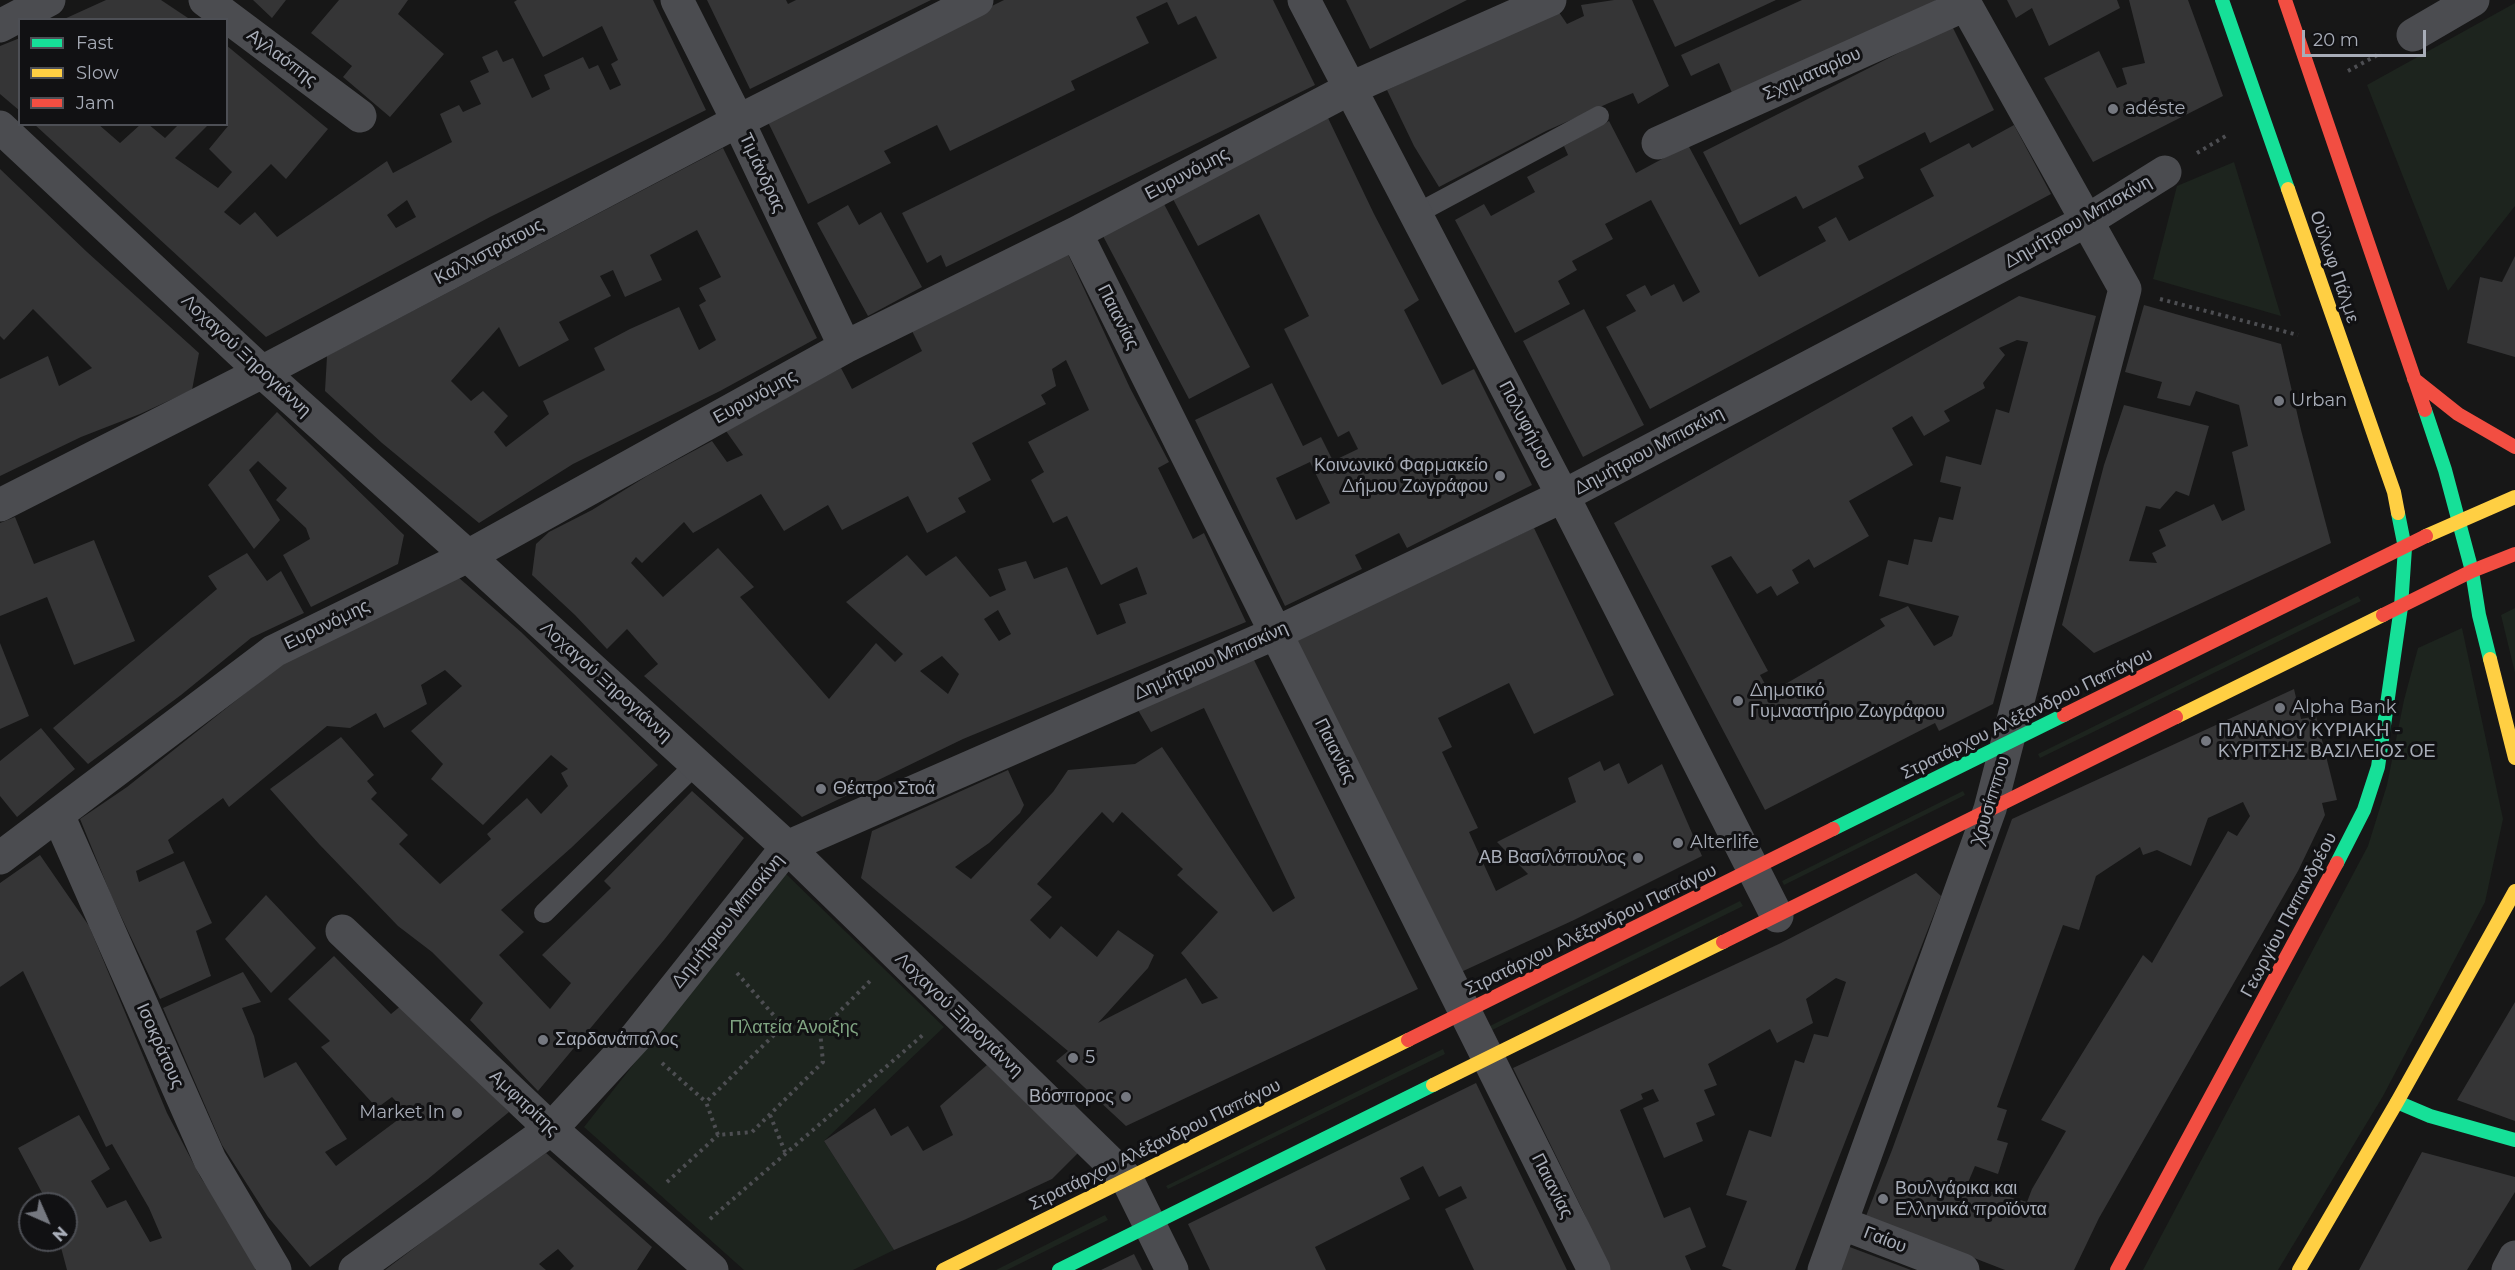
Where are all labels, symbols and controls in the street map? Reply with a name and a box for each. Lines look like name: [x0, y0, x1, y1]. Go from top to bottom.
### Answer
legend: [18, 18, 228, 126]
scale bar: [2305, 18, 2430, 56]
street label: Αγλαόπης: [243, 25, 321, 91]
text: 20 m: [2313, 29, 2359, 51]
text: Fast: [76, 32, 114, 54]
street label: Σχηματαρίου: [1760, 43, 1864, 105]
text: Slow: [76, 62, 119, 84]
text: Jam: [76, 92, 115, 114]
place label: adéste: [2125, 98, 2185, 120]
marker: adéste: [2106, 102, 2120, 116]
street label: Τιμάνδρας: [734, 130, 790, 216]
street label: Ευρυνόμης: [1141, 143, 1233, 205]
street label: Δημήτριου Μπισκίνη: [2001, 171, 2155, 273]
street label: Ούλωφ Πάλμε: [2305, 208, 2363, 326]
street label: Καλλιστράτους: [431, 214, 547, 290]
street label: Παιανίας: [1093, 281, 1143, 353]
street label: Λοχαγού Ξηρογιάννη: [177, 290, 315, 422]
street label: Ευρυνόμης: [710, 365, 800, 429]
street label: Πολυφήμου: [1494, 377, 1558, 473]
place label: Urban: [2291, 390, 2347, 412]
marker: Urban: [2272, 394, 2286, 408]
street label: Δημήτριου Μπισκίνη: [1571, 402, 1727, 500]
place label: Κοινωνικό Φαρμακείο Δήμου Ζωγράφου: [1314, 455, 1488, 498]
marker: Κοινωνικό Φαρμακείο Δήμου Ζωγράφου: [1493, 469, 1507, 483]
street label: Ευρυνόμης: [281, 595, 373, 655]
street label: Λοχαγού Ξηρογιάννη: [536, 617, 676, 747]
street label: Δημήτριου Μπισκίνη: [1131, 617, 1291, 705]
street label: Στρατάρχου Αλέξανδρου Παπάγου: [1898, 644, 2156, 784]
place label: Δημοτικό Γυμναστήριο Ζωγράφου: [1750, 680, 1945, 722]
marker: Δημοτικό Γυμναστήριο Ζωγράφου: [1731, 694, 1745, 708]
place label: Alpha Bank: [2292, 697, 2397, 719]
marker: Alpha Bank: [2273, 701, 2287, 715]
street label: Παιανίας: [1310, 715, 1360, 787]
place label: ΠΑΝΑΝΟΥ ΚΥΡΙΑΚΗ - ΚΥΡΙΤΣΗΣ ΒΑΣΙΛΕΙΟΣ ΟΕ: [2218, 720, 2436, 762]
marker: ΠΑΝΑΝΟΥ ΚΥΡΙΑΚΗ - ΚΥΡΙΤΣΗΣ ΒΑΣΙΛΕΙΟΣ ΟΕ: [2199, 734, 2213, 748]
street label: Χρυσίππου: [1967, 753, 2015, 847]
place label: Θέατρο Στοά: [833, 778, 935, 800]
marker: Θέατρο Στοά: [814, 782, 828, 796]
street label: Γεωργίου Παπανδρέου: [2236, 829, 2342, 1001]
place label: Alterlife: [1690, 832, 1759, 854]
marker: Alterlife: [1671, 836, 1685, 850]
place label: ΑΒ Βασιλόπουλος: [1479, 847, 1626, 869]
street label: Δημήτριου Μπισκίνη: [667, 850, 789, 992]
marker: ΑΒ Βασιλόπουλος: [1631, 851, 1645, 865]
street label: Στρατάρχου Αλέξανδρου Παπάγου: [1462, 860, 1720, 1000]
street label: Λοχαγού Ξηρογιάννη: [891, 948, 1027, 1082]
street label: Ισοκράτους: [132, 1000, 188, 1092]
park label: Πλατεία Άνοιξης: [730, 1017, 858, 1039]
place label: Σαρδανάπαλος: [555, 1029, 678, 1051]
marker: Σαρδανάπαλος: [536, 1033, 550, 1047]
place label: 5: [1085, 1047, 1095, 1069]
marker: 5: [1066, 1051, 1080, 1065]
street label: Αμφιτρίτης: [485, 1065, 563, 1141]
street label: Στρατάρχου Αλέξανδρου Παπάγου: [1026, 1075, 1284, 1215]
place label: Βόσπορος: [1029, 1086, 1114, 1108]
marker: Βόσπορος: [1119, 1090, 1133, 1104]
place label: Market In: [359, 1102, 445, 1124]
marker: Market In: [450, 1106, 464, 1120]
street label: Παιανίας: [1527, 1150, 1577, 1222]
place label: Βουλγάρικα και Ελληνικά προϊόντα: [1895, 1178, 2047, 1220]
north arrow: [18, 1192, 78, 1252]
marker: Βουλγάρικα και Ελληνικά προϊόντα: [1876, 1192, 1890, 1206]
text: N: [48, 1222, 71, 1245]
street label: Γαίου: [1861, 1222, 1909, 1258]

